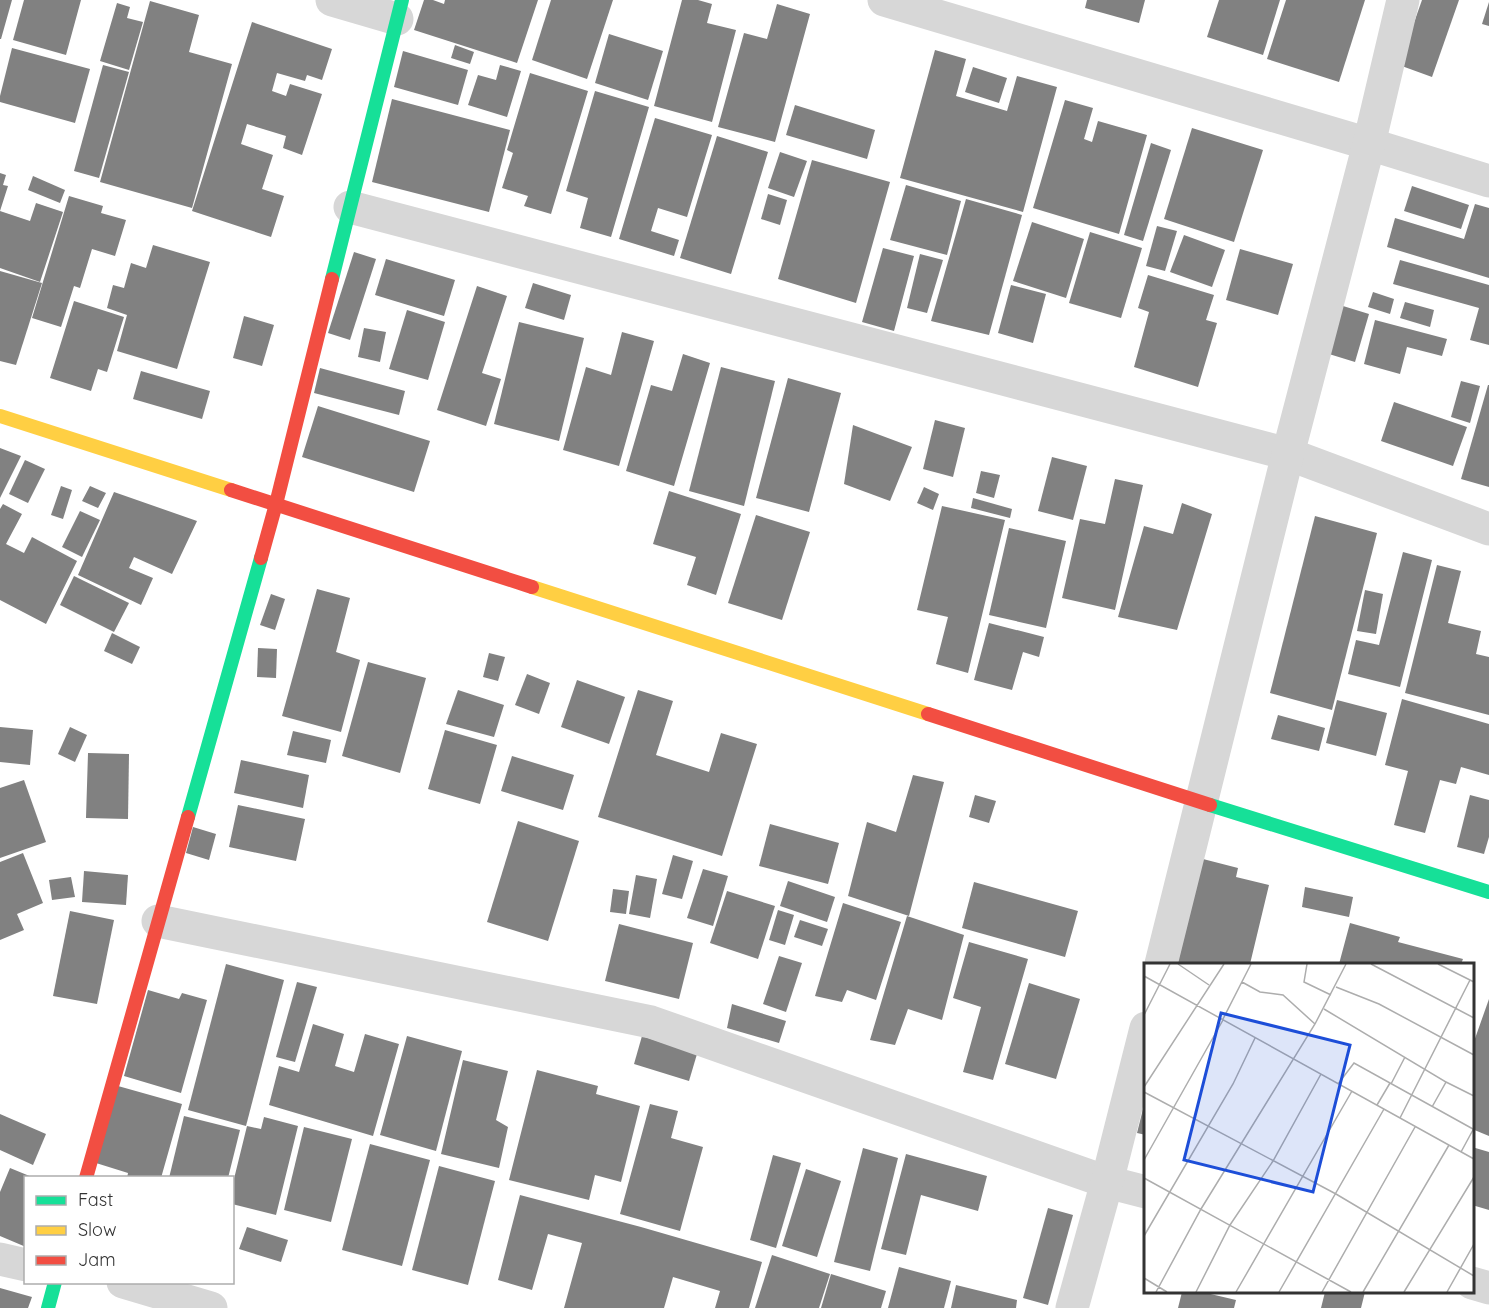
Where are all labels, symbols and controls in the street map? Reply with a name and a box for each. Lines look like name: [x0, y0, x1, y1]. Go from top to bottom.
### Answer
inset map: [1144, 963, 1474, 1293]
legend: [24, 1176, 234, 1284]
text: Fast: [78, 1188, 113, 1211]
text: Slow: [78, 1218, 116, 1241]
text: Jam: [78, 1248, 116, 1271]

